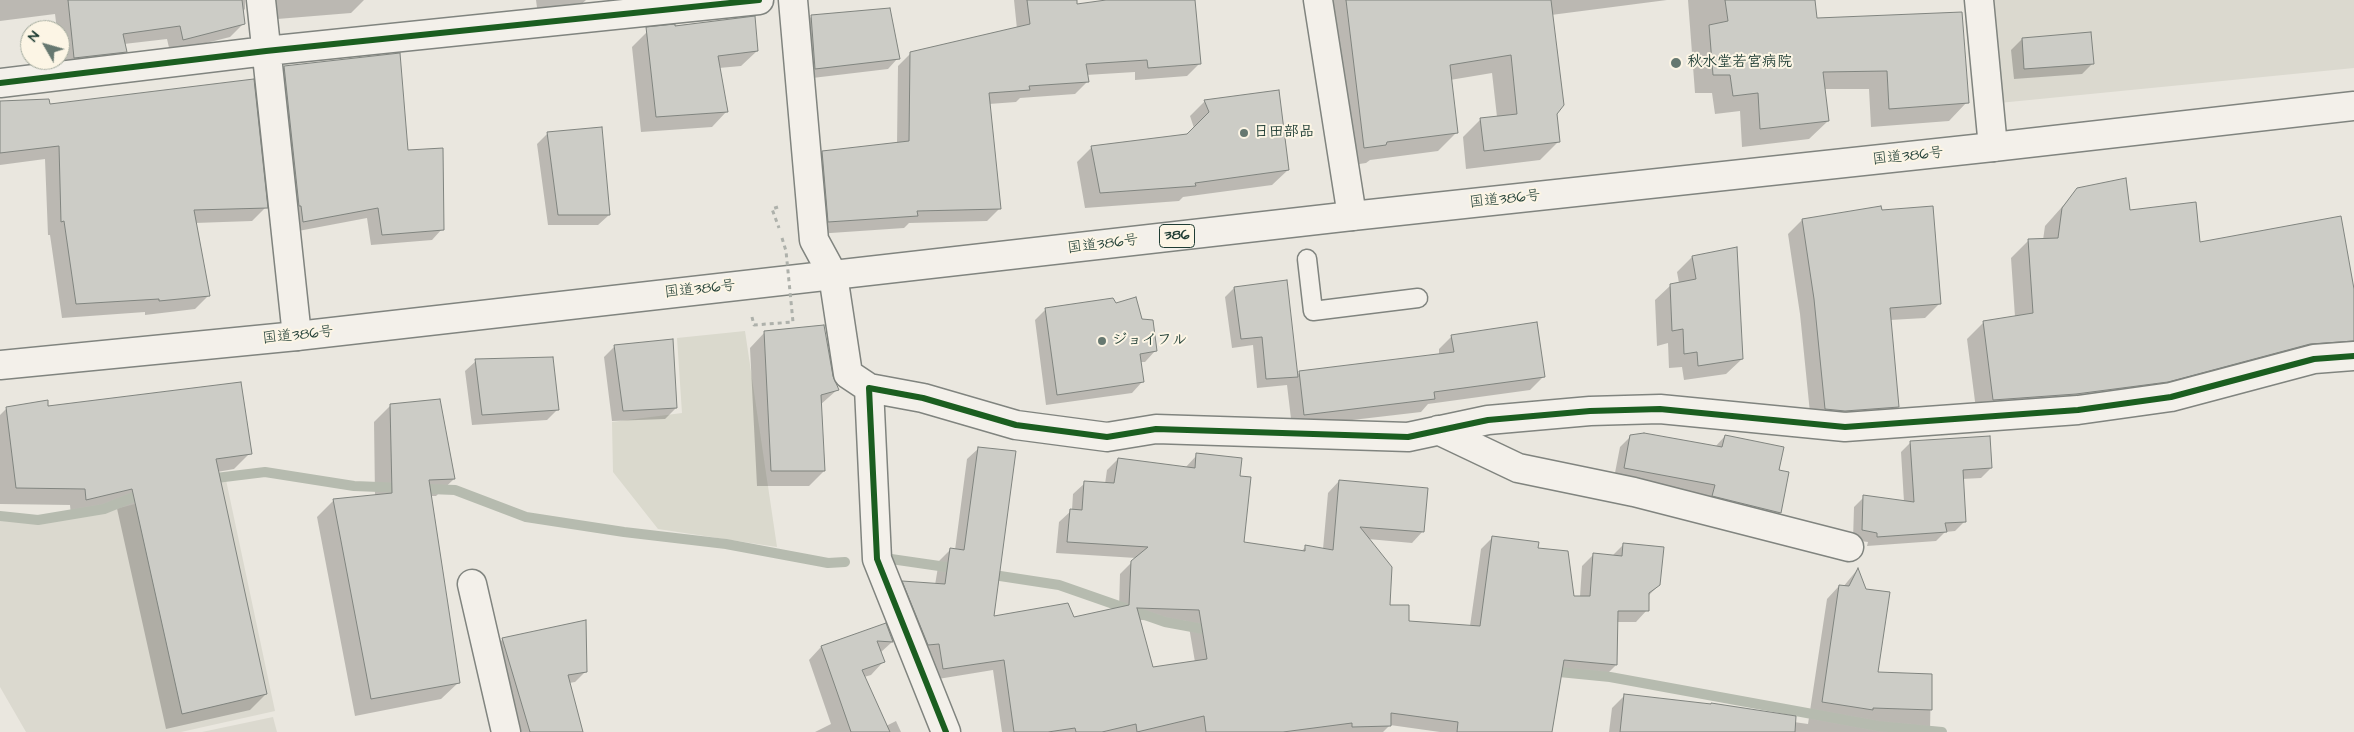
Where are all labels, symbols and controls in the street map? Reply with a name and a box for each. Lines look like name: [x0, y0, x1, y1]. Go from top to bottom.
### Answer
north arrow: [20, 20, 70, 70]
text: N: [23, 27, 45, 46]
place label: 秋水堂若宮病院: [1687, 54, 1792, 72]
marker: 秋水堂若宮病院: [1669, 56, 1683, 70]
place label: 日田部品: [1254, 124, 1314, 142]
marker: 日田部品: [1238, 127, 1250, 139]
street label: 国道386号: [1871, 144, 1945, 170]
street label: 国道386号: [1468, 187, 1542, 213]
road number: 386: [1160, 225, 1194, 248]
street label: 国道386号: [1066, 232, 1140, 258]
street label: 国道386号: [663, 277, 737, 303]
street label: 国道386号: [261, 323, 335, 349]
place label: ジョイフル: [1112, 332, 1187, 350]
marker: ジョイフル: [1096, 335, 1108, 347]

